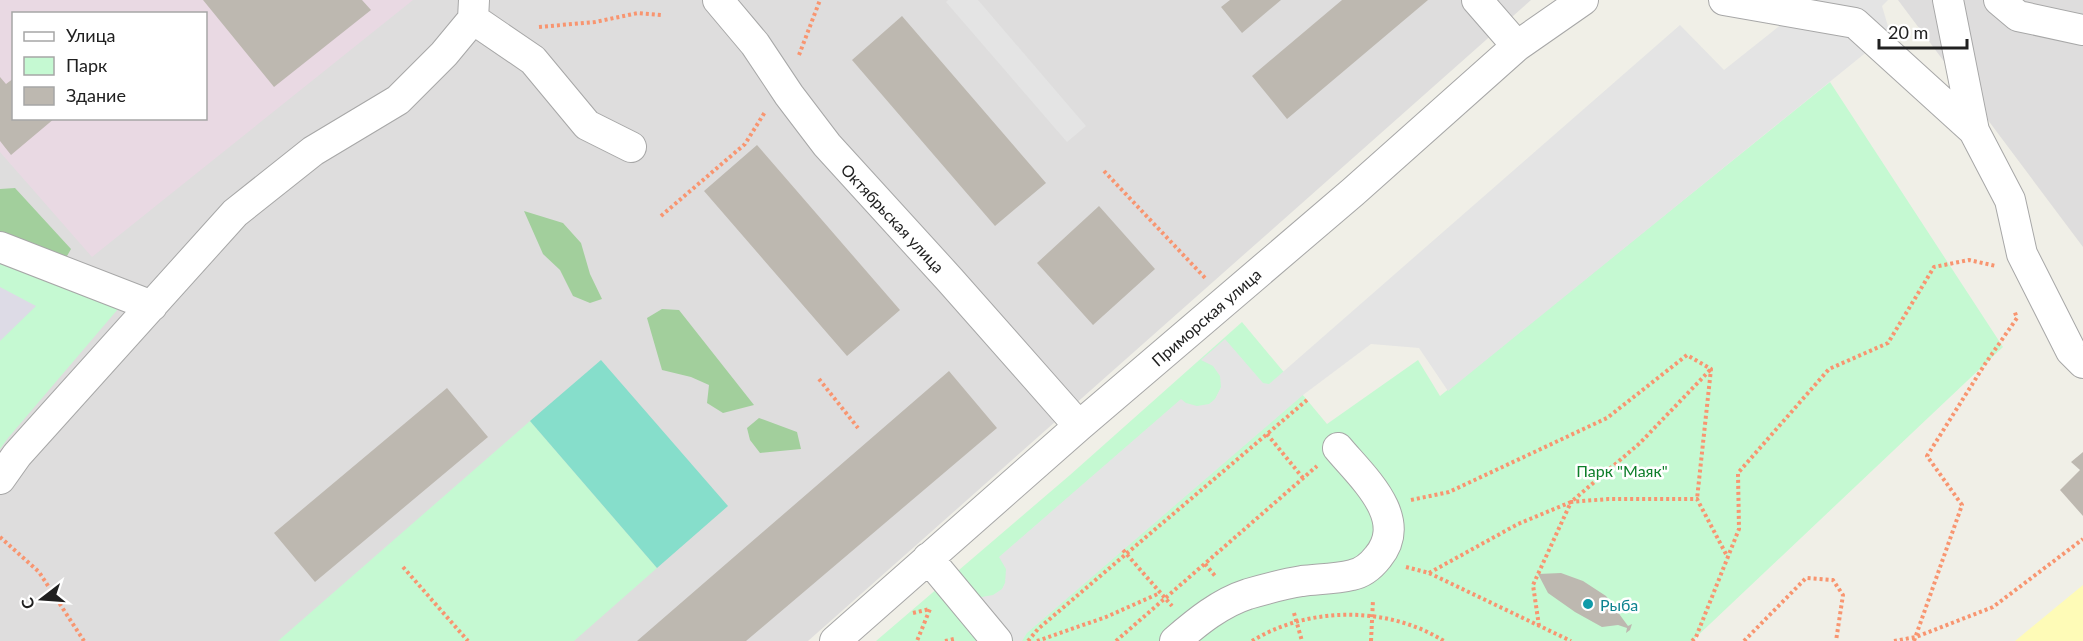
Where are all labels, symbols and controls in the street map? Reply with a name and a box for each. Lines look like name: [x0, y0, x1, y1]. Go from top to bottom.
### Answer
legend: [12, 12, 207, 120]
scale bar: [1879, 12, 1968, 50]
text: 20 m: [1888, 21, 1928, 43]
text: Улица: [66, 24, 116, 46]
text: Парк: [66, 54, 108, 76]
text: Здание: [66, 84, 126, 106]
street label: Октябрьская улица: [838, 160, 948, 276]
street label: Приморская улица: [1147, 264, 1265, 370]
park label: Парк "Маяк": [1576, 461, 1668, 480]
north arrow: [12, 569, 72, 629]
text: С: [16, 595, 38, 611]
place label: Рыба: [1600, 595, 1638, 614]
marker: Рыба: [1581, 597, 1595, 611]

